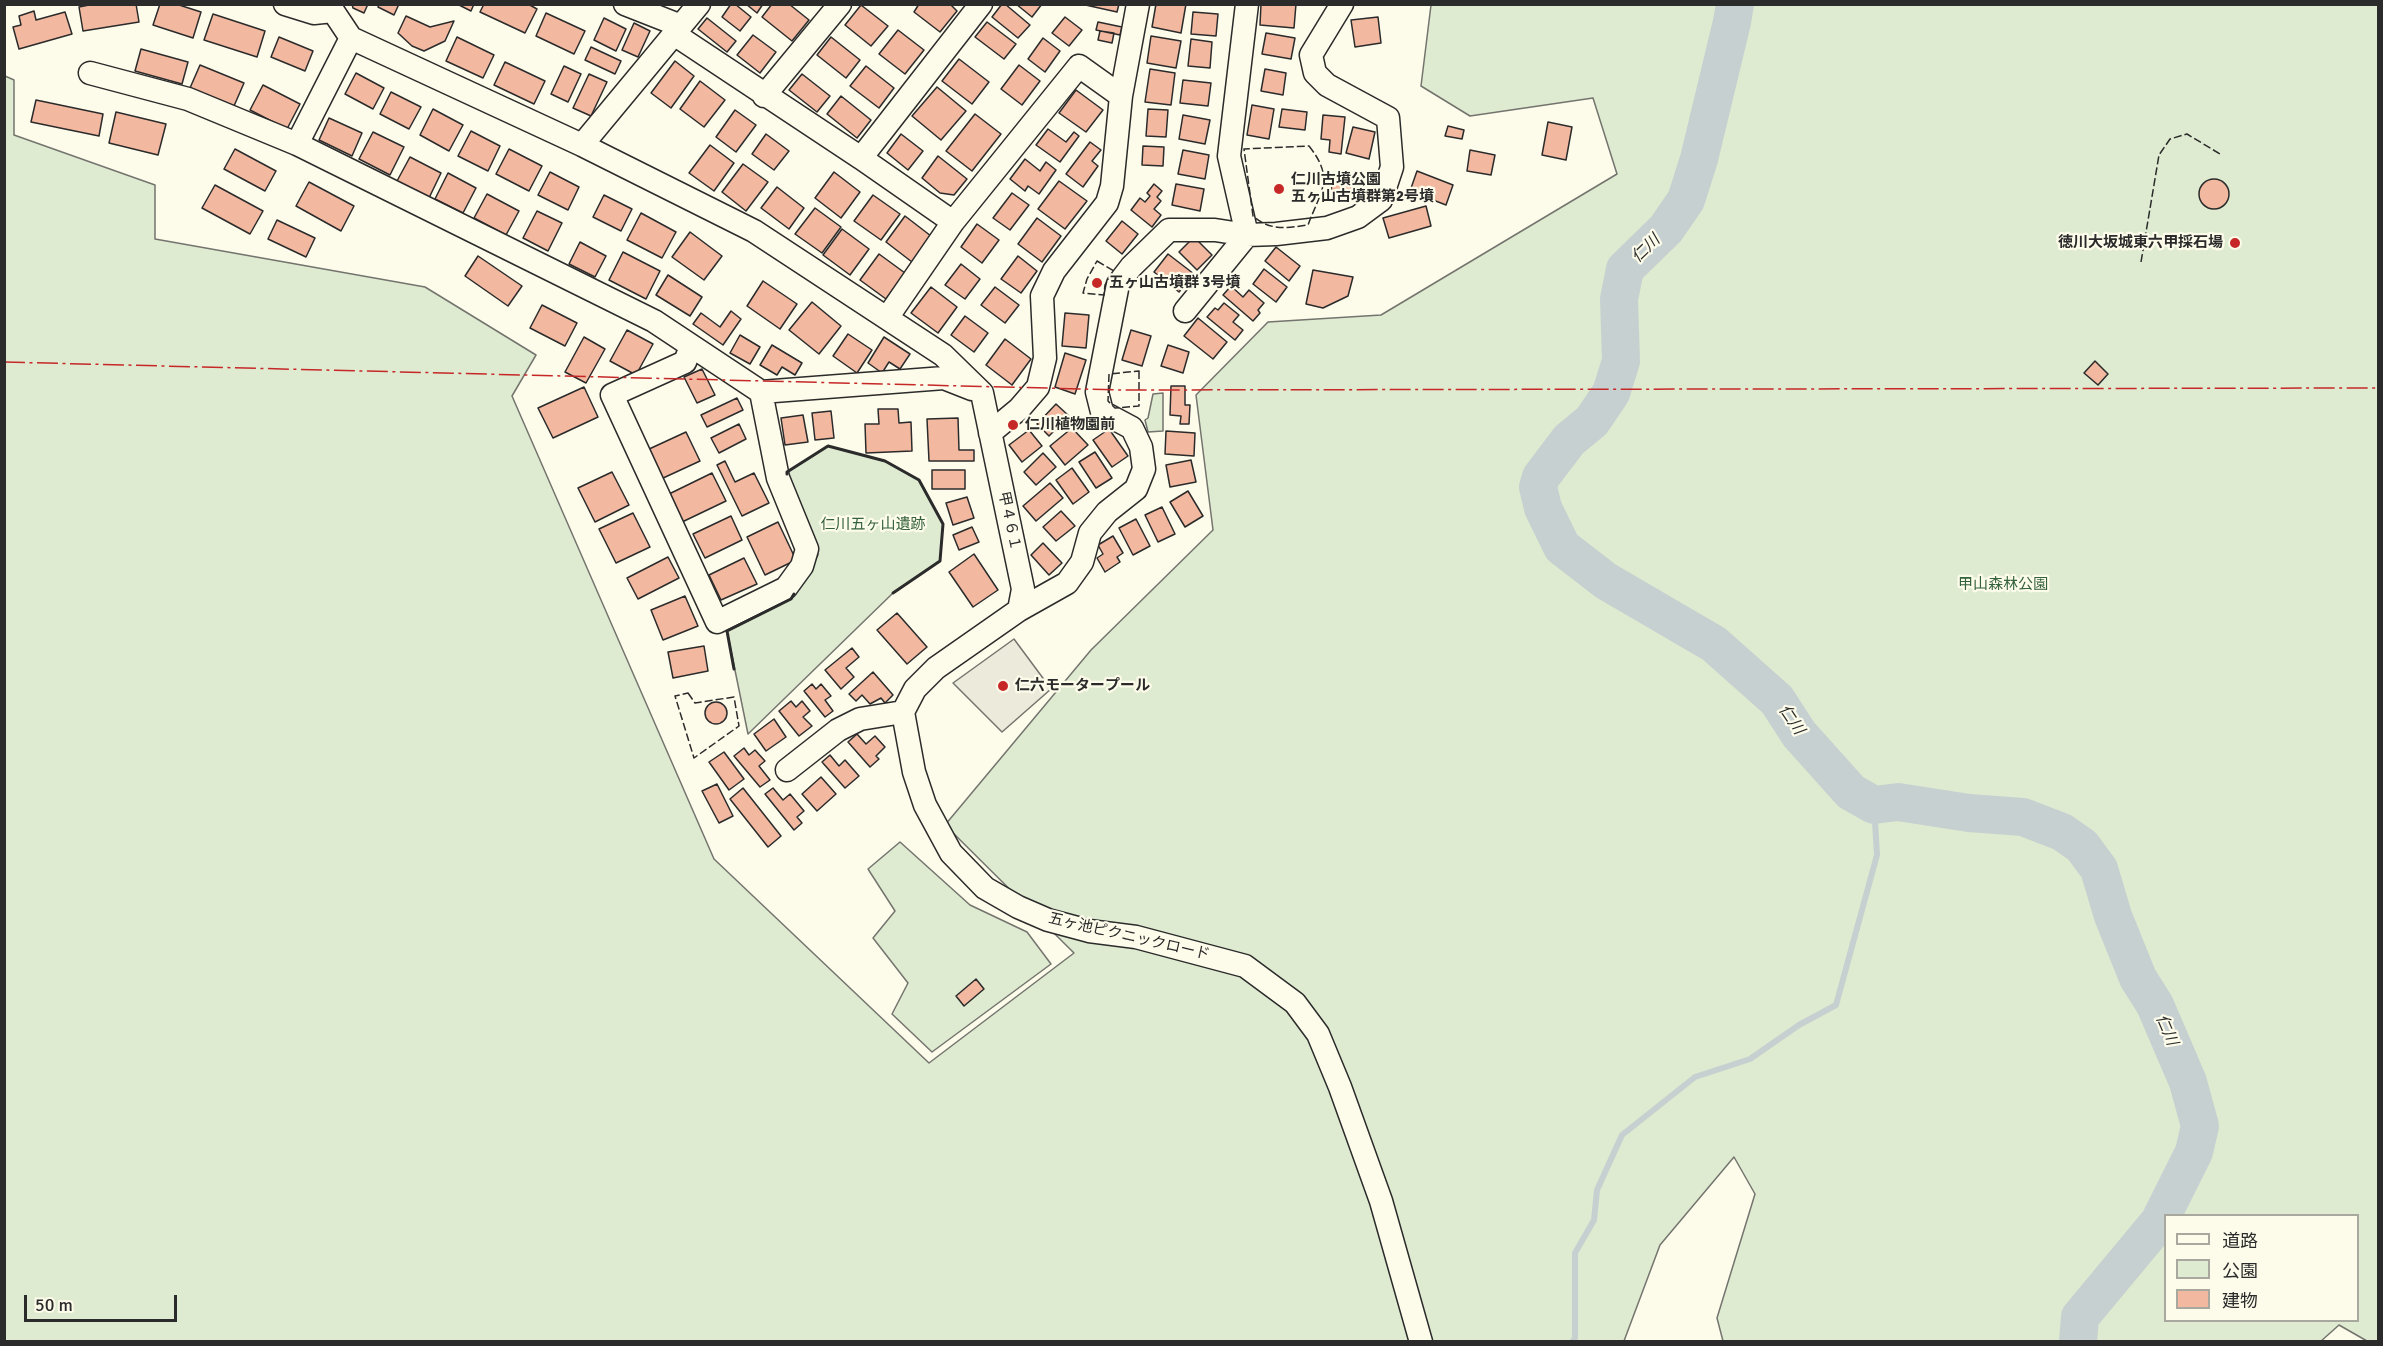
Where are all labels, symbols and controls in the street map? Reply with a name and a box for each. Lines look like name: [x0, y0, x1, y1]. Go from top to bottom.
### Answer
place label: 仁川古墳公園 五ヶ山古墳群第2号墳: [1291, 171, 1434, 206]
marker: 仁川古墳公園 五ヶ山古墳群第2号墳: [1272, 182, 1286, 196]
water label: 仁川: [1628, 231, 1664, 267]
place label: 徳川大坂城東六甲採石場: [2058, 234, 2223, 252]
marker: 徳川大坂城東六甲採石場: [2228, 236, 2242, 250]
place label: 五ヶ山古墳群 3号墳: [1109, 274, 1240, 292]
marker: 五ヶ山古墳群 3号墳: [1090, 276, 1104, 290]
place label: 仁川植物園前: [1025, 416, 1115, 434]
marker: 仁川植物園前: [1006, 418, 1020, 432]
street label: 甲４６１: [994, 490, 1024, 552]
park label: 仁川五ヶ山遺跡: [821, 516, 925, 534]
park label: 甲山森林公園: [1958, 576, 2048, 594]
place label: 仁六モータープール: [1015, 677, 1150, 695]
marker: 仁六モータープール: [996, 679, 1010, 693]
water label: 仁川: [1774, 701, 1808, 739]
street label: 五ヶ池ピクニックロード: [1047, 910, 1211, 964]
water label: 仁川: [2151, 1012, 2181, 1048]
legend: [2164, 1214, 2359, 1322]
text: 道路: [2222, 1230, 2258, 1252]
text: 公園: [2222, 1260, 2258, 1282]
scale bar: [27, 1283, 180, 1321]
text: 建物: [2222, 1290, 2258, 1312]
text: 50 m: [35, 1294, 73, 1316]

